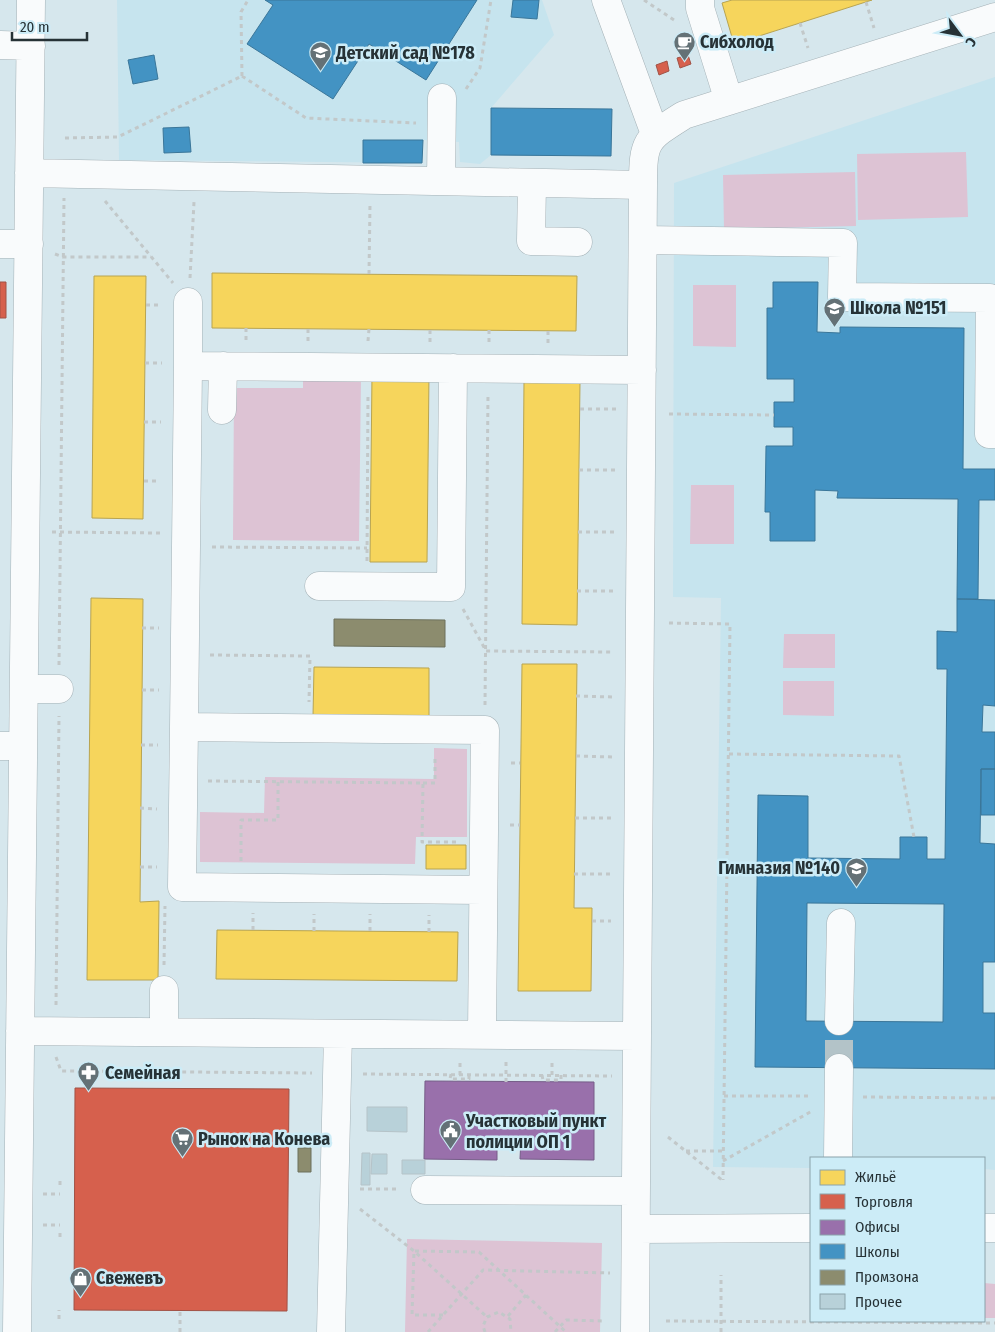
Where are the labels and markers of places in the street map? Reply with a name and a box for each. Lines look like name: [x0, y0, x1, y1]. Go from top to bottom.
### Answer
cafe icon: Сибхолод: [672, 30, 696, 61]
place label: Сибхолод: [700, 31, 774, 53]
school or university icon: Детский сад №178: [308, 41, 332, 72]
place label: Детский сад №178: [335, 42, 475, 64]
school or university icon: Школа №151: [822, 296, 846, 327]
place label: Школа №151: [850, 297, 946, 319]
school or university icon: Гимназия №140: [844, 856, 868, 887]
place label: Гимназия №140: [718, 857, 840, 879]
pharmacy icon: Семейная: [77, 1061, 101, 1092]
place label: Семейная: [105, 1062, 181, 1084]
place label: Участковый пункт полиции ОП 1: [465, 1110, 607, 1153]
public building icon: Участковый пункт полиции ОП 1: [438, 1119, 462, 1150]
supermarket icon: Рынок на Конева: [170, 1127, 194, 1158]
place label: Рынок на Конева: [198, 1128, 330, 1150]
shop icon: Свежевъ: [68, 1266, 92, 1297]
place label: Свежевъ: [96, 1267, 163, 1289]

